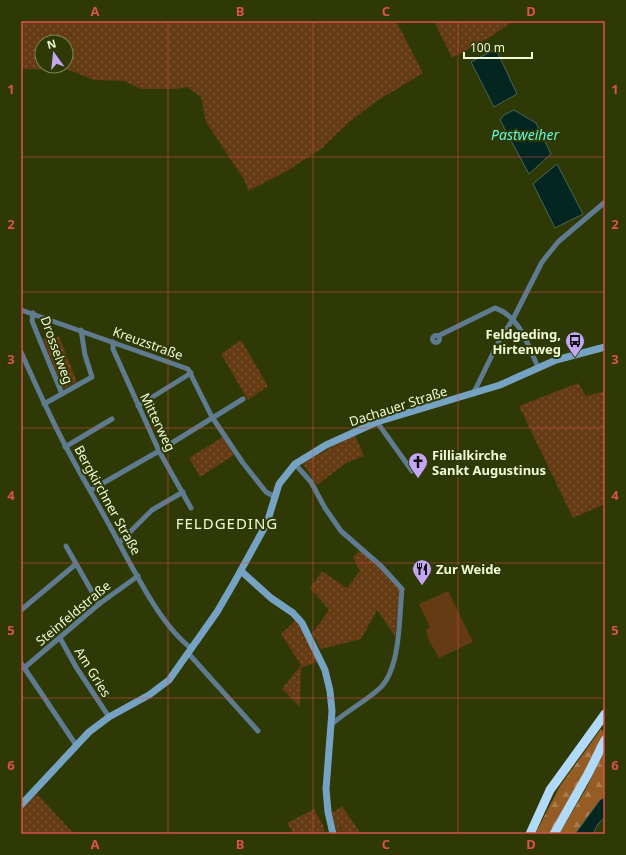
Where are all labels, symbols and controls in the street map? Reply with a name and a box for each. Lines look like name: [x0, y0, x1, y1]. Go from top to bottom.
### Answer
text: A: [91, 2, 100, 20]
text: B: [236, 2, 244, 20]
text: C: [382, 2, 390, 20]
text: D: [526, 2, 536, 20]
north arrow: [34, 34, 74, 74]
scale bar: [464, 34, 532, 60]
text: N: [45, 35, 58, 52]
text: 100 m: [470, 39, 505, 56]
text: 1: [7, 80, 15, 98]
text: 1: [611, 80, 619, 98]
water label: Pastweiher: [491, 125, 559, 144]
text: 2: [7, 215, 15, 233]
text: 2: [611, 215, 619, 233]
street label: Drosselweg: [36, 313, 78, 387]
street label: Kreuzstraße: [110, 322, 186, 364]
place label: Feldgeding, Hirtenweg: [486, 325, 561, 358]
bus stop icon: Feldgeding, Hirtenweg: [564, 330, 586, 358]
text: 3: [7, 350, 15, 368]
text: 3: [611, 350, 619, 368]
street label: Dachauer Straße: [347, 382, 449, 430]
street label: Mitterweg: [136, 390, 180, 454]
street label: Bergkirchner Straße: [70, 442, 146, 558]
place label: Fillialkirche Sankt Augustinus: [432, 446, 546, 479]
church icon: Fillialkirche Sankt Augustinus: [407, 451, 429, 479]
text: 4: [7, 486, 15, 504]
text: 4: [611, 486, 619, 504]
district label: FELDGEDING: [176, 513, 278, 533]
restaurant icon: Zur Weide: [411, 558, 433, 586]
place label: Zur Weide: [436, 560, 501, 578]
street label: Steinfeldstraße: [32, 576, 114, 650]
text: 5: [7, 621, 15, 639]
text: 5: [611, 621, 619, 639]
street label: Am Gries: [71, 644, 115, 700]
text: 6: [7, 756, 15, 774]
text: 6: [611, 756, 619, 774]
text: A: [91, 835, 100, 853]
text: B: [236, 835, 244, 853]
text: C: [382, 835, 390, 853]
text: D: [526, 835, 536, 853]

